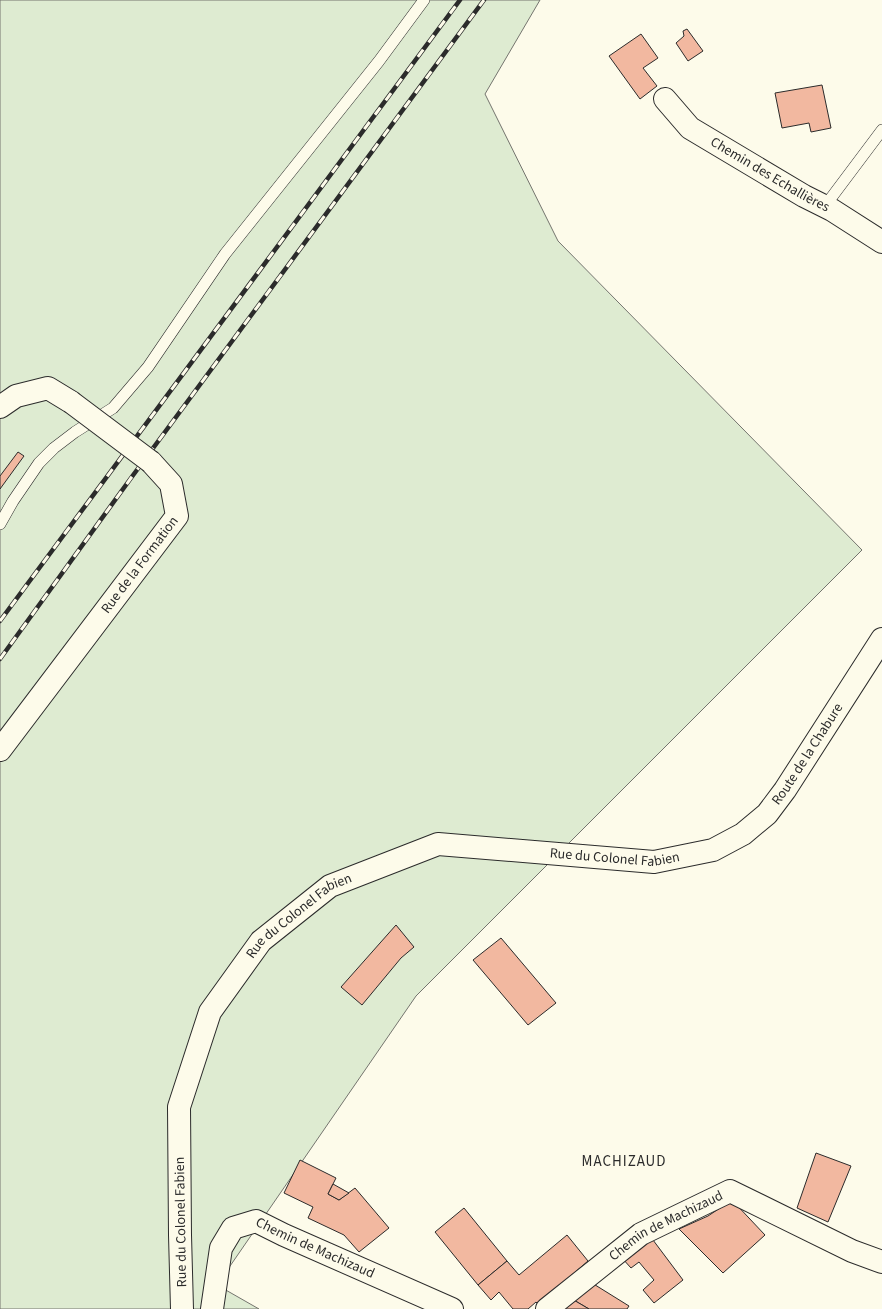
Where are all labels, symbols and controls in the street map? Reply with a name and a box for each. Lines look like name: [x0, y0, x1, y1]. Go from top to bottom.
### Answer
street label: Chemin des Echallières: [707, 132, 833, 217]
street label: Rue de la Formation: [97, 512, 183, 618]
street label: Route de la Chabure: [767, 699, 848, 809]
street label: Rue du Colonel Fabien: [549, 843, 682, 872]
street label: Rue du Colonel Fabien: [241, 868, 355, 963]
district label: MACHIZAUD: [582, 1151, 667, 1172]
street label: Rue du Colonel Fabien: [170, 1157, 192, 1287]
street label: Chemin de Machizaud: [605, 1186, 726, 1266]
street label: Chemin de Machizaud: [252, 1212, 378, 1284]

